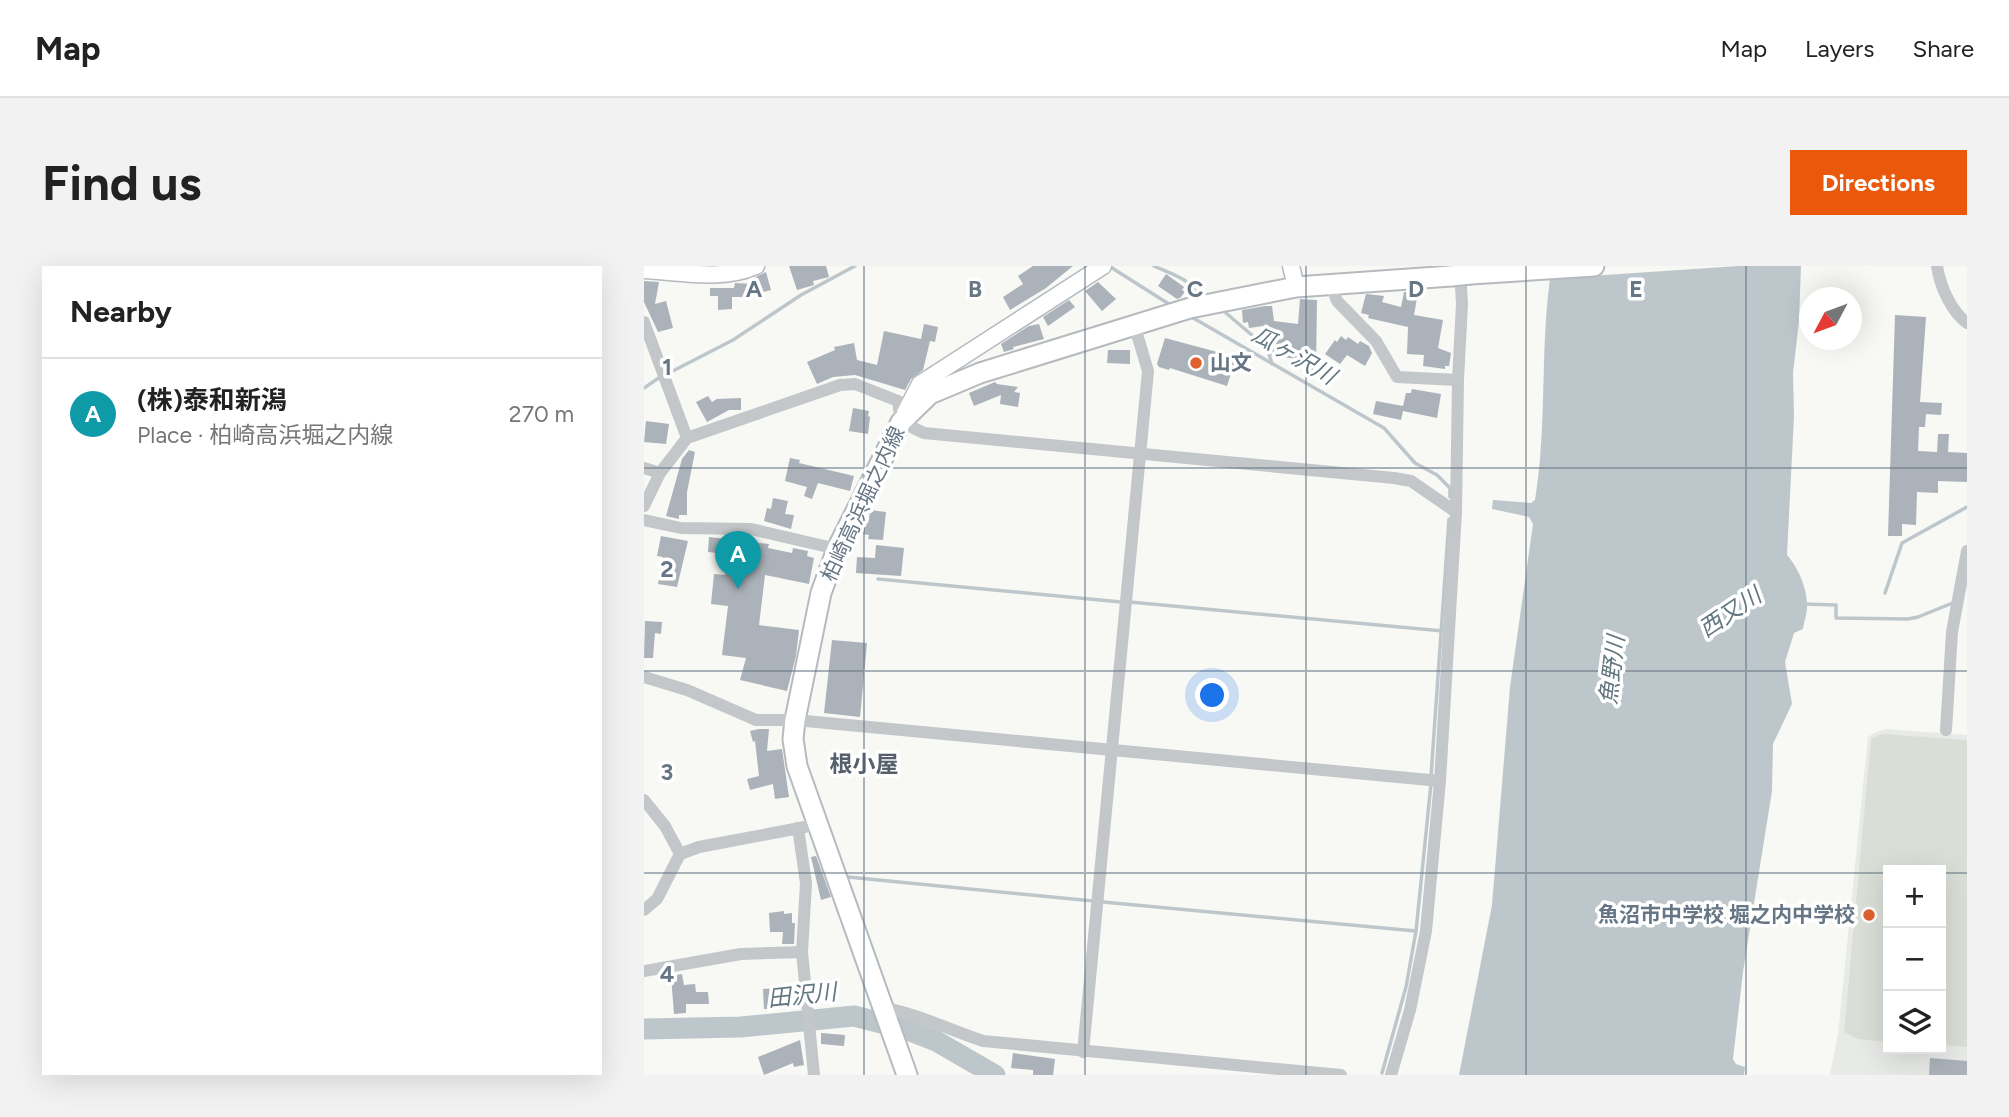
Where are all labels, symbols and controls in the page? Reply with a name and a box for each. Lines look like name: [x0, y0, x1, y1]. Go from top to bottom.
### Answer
text: Map: [35, 29, 101, 68]
text: Map: [1720, 34, 1767, 63]
text: Layers: [1805, 34, 1874, 63]
text: Share: [1912, 34, 1974, 63]
button: Directions: [1790, 150, 1967, 215]
text: Find us: [42, 153, 201, 212]
text: A: [746, 275, 763, 303]
text: B: [968, 275, 982, 303]
text: C: [1187, 275, 1204, 303]
text: D: [1408, 275, 1424, 303]
text: E: [1629, 275, 1643, 303]
north arrow: [1799, 287, 1862, 350]
text: Nearby: [70, 293, 172, 330]
water label: 瓜ヶ沢川: [1247, 320, 1343, 392]
place label: 山文: [1210, 350, 1252, 375]
text: 1: [662, 353, 672, 381]
marker: 山文: [1188, 355, 1204, 371]
text: (株)泰和新潟: [137, 384, 287, 416]
text: A: [85, 400, 101, 428]
text: 270 m: [509, 400, 574, 428]
text: Place · 柏崎高浜堀之内線: [137, 421, 393, 449]
street label: 柏崎高浜堀之内線: [816, 422, 909, 585]
pin: A: [715, 531, 761, 589]
text: 2: [660, 555, 674, 583]
water label: 西又川: [1694, 579, 1769, 643]
water label: 魚野川: [1594, 631, 1630, 706]
your location: [1195, 678, 1229, 712]
district label: 根小屋: [830, 750, 899, 778]
text: 3: [661, 758, 673, 786]
map controls: [1883, 865, 1946, 1054]
button: +: [1883, 865, 1946, 928]
place label: 魚沼市中学校 堀之内中学校: [1598, 902, 1855, 927]
marker: 魚沼市中学校 堀之内中学校: [1861, 907, 1877, 923]
button: −: [1883, 928, 1946, 991]
text: 4: [660, 960, 674, 988]
water label: 田沢川: [766, 977, 841, 1013]
button: layers: [1883, 991, 1946, 1054]

